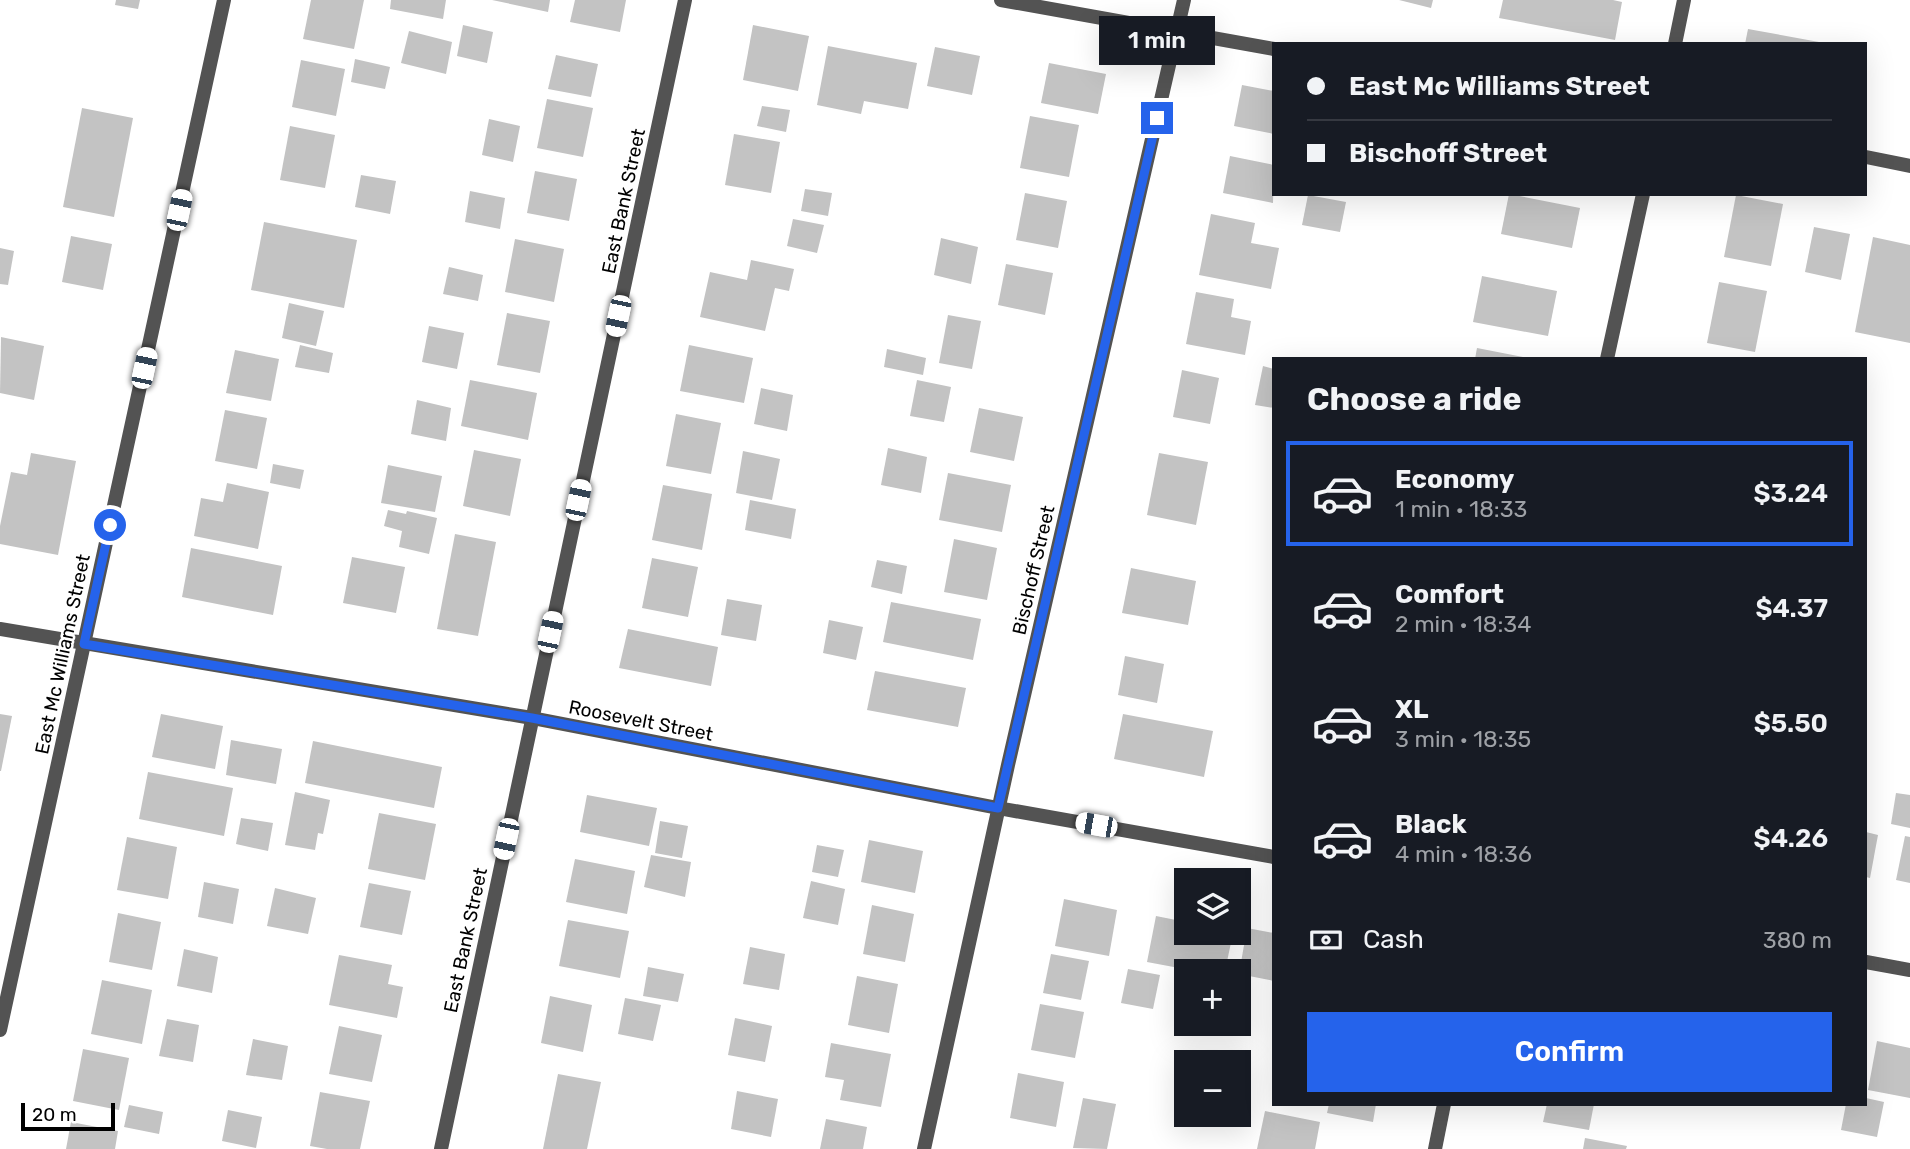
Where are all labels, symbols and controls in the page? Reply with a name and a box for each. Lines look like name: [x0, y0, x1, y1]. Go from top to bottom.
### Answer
callout: 1 min: [1099, 17, 1215, 66]
text: 1 min: [1128, 26, 1186, 54]
text: East Mc Williams Street: [1349, 71, 1650, 102]
route end: [1141, 102, 1173, 134]
street label: East Bank Street: [597, 126, 650, 276]
text: Bischoff Street: [1349, 138, 1547, 169]
car: [165, 187, 194, 233]
car: [604, 293, 633, 339]
car: [130, 345, 159, 391]
text: Choose a ride: [1307, 380, 1521, 418]
icon: car: [1311, 462, 1374, 525]
text: Economy: [1395, 464, 1514, 495]
car: [564, 477, 593, 523]
text: $3.24: [1753, 478, 1828, 509]
text: 1 min · 18:33: [1395, 495, 1527, 523]
street label: Bischoff Street: [1007, 503, 1060, 637]
route start: [94, 509, 126, 541]
street label: East Mc Williams Street: [30, 551, 95, 756]
icon: car: [1311, 577, 1374, 640]
text: Comfort: [1395, 579, 1504, 610]
text: $4.37: [1755, 593, 1828, 624]
car: [536, 609, 565, 655]
text: 2 min · 18:34: [1395, 610, 1531, 638]
icon: car: [1311, 692, 1374, 755]
text: XL: [1395, 694, 1428, 725]
street label: Roosevelt Street: [567, 695, 716, 746]
text: $5.50: [1754, 708, 1828, 739]
text: 3 min · 18:35: [1395, 725, 1531, 753]
icon: car: [1311, 807, 1374, 870]
text: Black: [1395, 809, 1467, 840]
car: [1074, 811, 1119, 839]
car: [492, 816, 521, 862]
text: $4.26: [1754, 823, 1828, 854]
text: 4 min · 18:36: [1395, 840, 1532, 868]
street label: East Bank Street: [439, 865, 492, 1015]
map controls: [1174, 868, 1251, 1127]
button: layers: [1174, 868, 1251, 945]
icon: cash: [1307, 921, 1345, 959]
text: Cash: [1363, 924, 1424, 955]
text: 380 m: [1763, 926, 1832, 954]
button: +: [1174, 959, 1251, 1036]
button: Confirm: [1307, 1012, 1832, 1092]
button: −: [1174, 1050, 1251, 1127]
scale bar: [21, 1100, 116, 1132]
text: 20 m: [32, 1103, 77, 1126]

